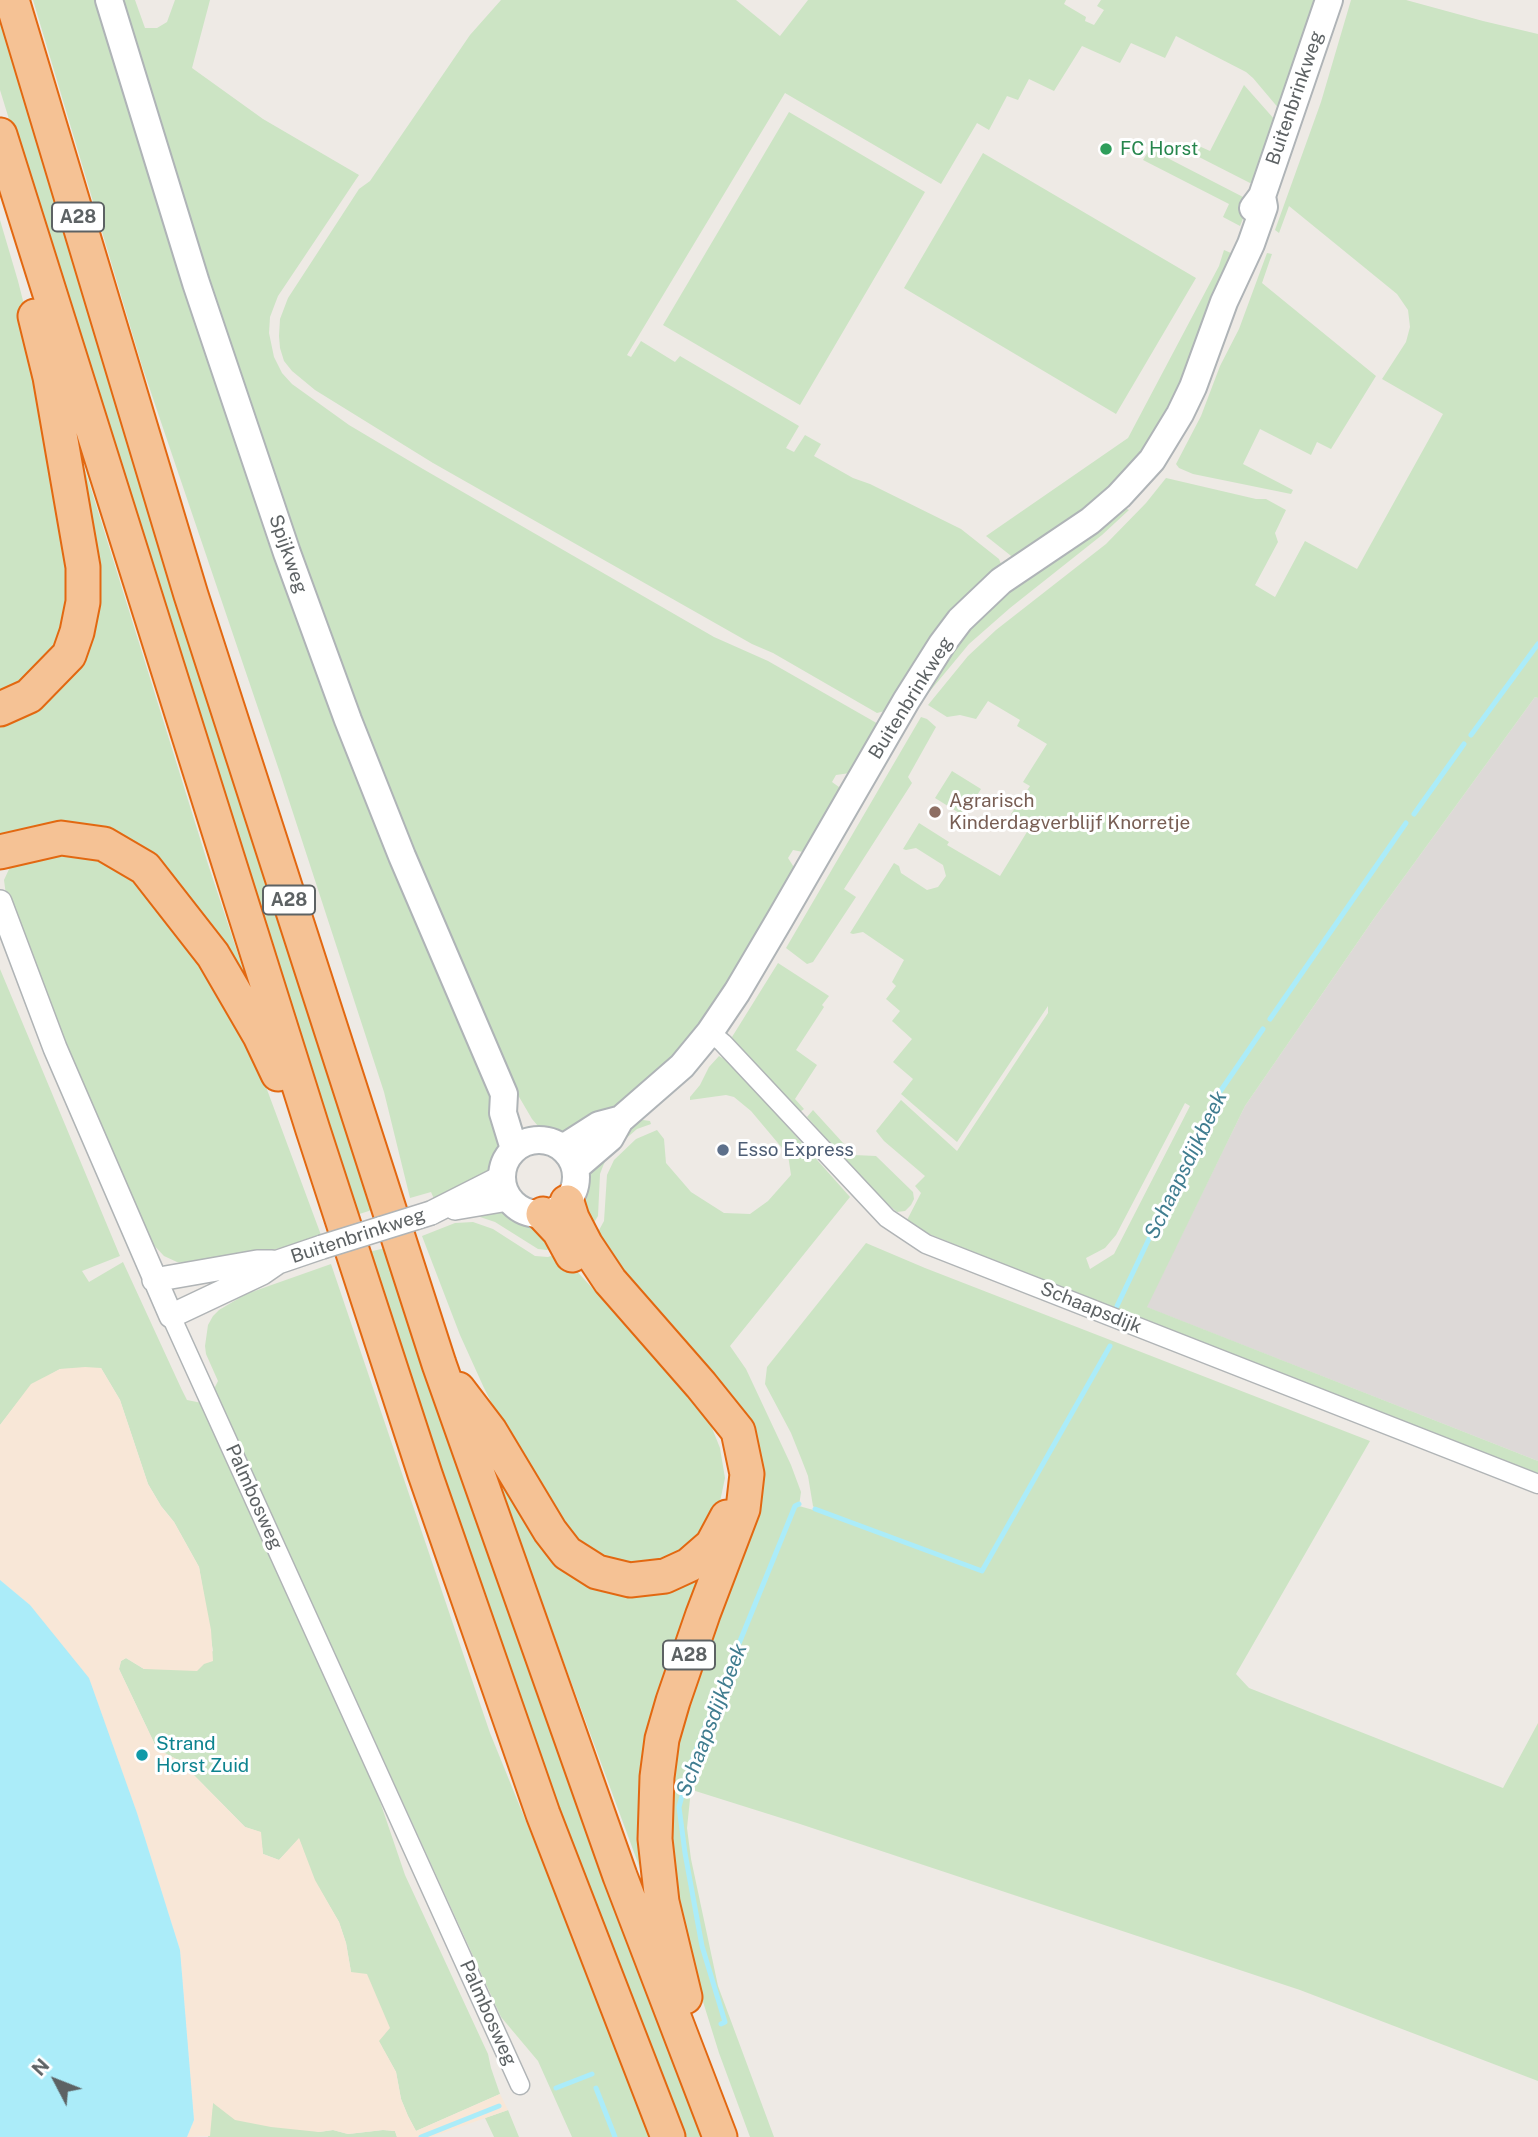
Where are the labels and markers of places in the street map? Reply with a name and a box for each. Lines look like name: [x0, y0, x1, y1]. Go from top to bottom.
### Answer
place label: FC Horst: [1120, 138, 1198, 160]
marker: FC Horst: [1098, 141, 1114, 157]
place label: Agrarisch Kinderdagverblijf Knorretje: [949, 790, 1190, 834]
marker: Agrarisch Kinderdagverblijf Knorretje: [927, 804, 943, 820]
place label: Esso Express: [737, 1139, 854, 1161]
marker: Esso Express: [715, 1142, 731, 1158]
place label: Strand Horst Zuid: [156, 1733, 249, 1777]
marker: Strand Horst Zuid: [134, 1747, 150, 1763]

